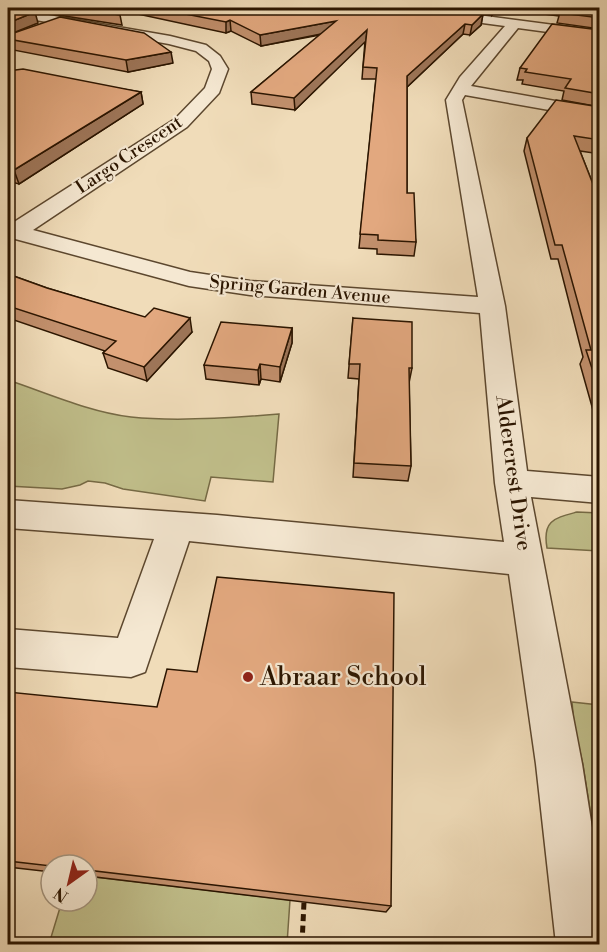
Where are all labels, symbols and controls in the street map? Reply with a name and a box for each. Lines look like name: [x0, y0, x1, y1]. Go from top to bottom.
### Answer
street label: Largo Crescent: [71, 110, 187, 199]
street label: Spring Garden Avenue: [209, 271, 391, 309]
street label: Aldercrest Drive: [489, 393, 537, 552]
place label: Abraar School: [259, 661, 427, 693]
marker: Abraar School: [241, 670, 255, 684]
north arrow: [39, 853, 99, 913]
text: N: [50, 883, 72, 906]

